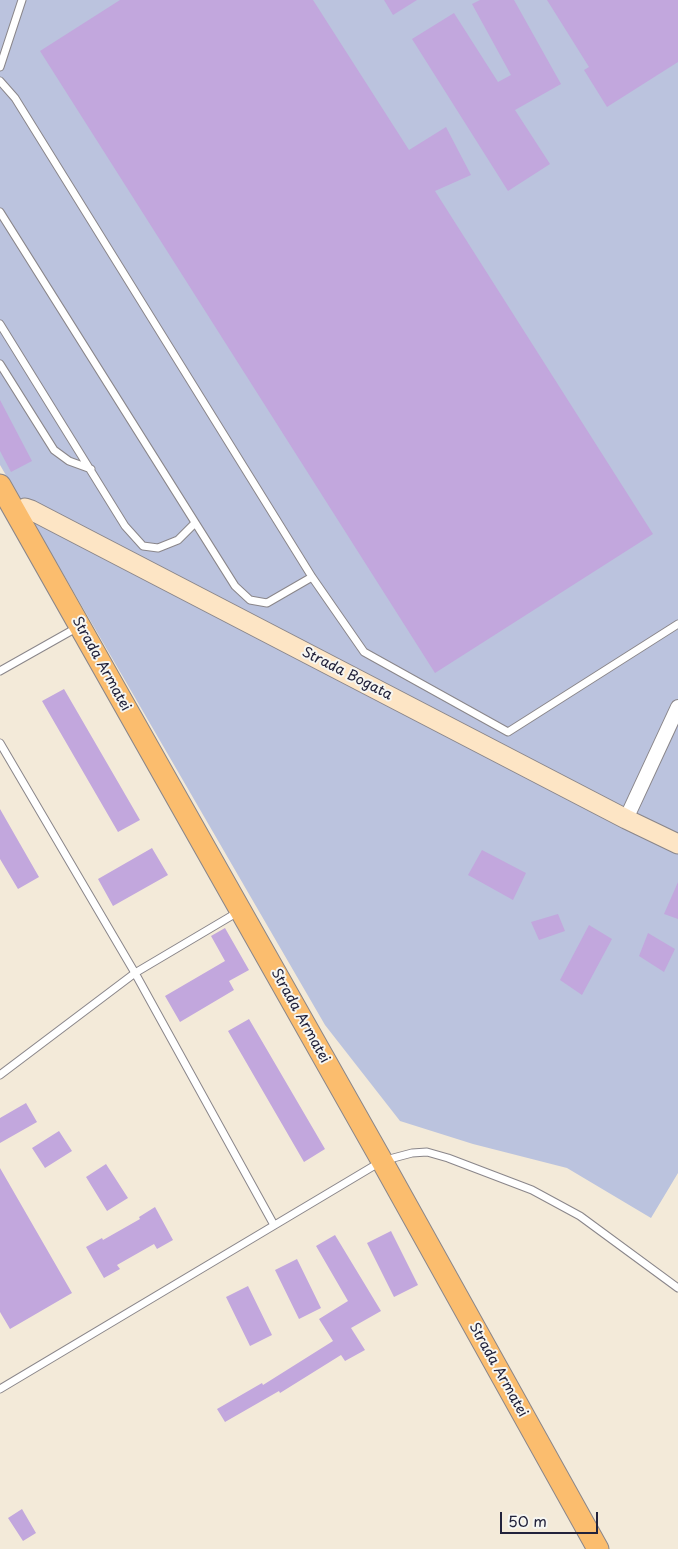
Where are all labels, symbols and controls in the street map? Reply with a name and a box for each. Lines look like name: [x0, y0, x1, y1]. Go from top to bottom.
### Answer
street label: Strada Armatei: [68, 614, 134, 714]
street label: Strada Bogata: [299, 644, 395, 704]
street label: Strada Armatei: [267, 966, 333, 1066]
street label: Strada Armatei: [465, 1320, 531, 1420]
scale bar: [503, 1502, 600, 1534]
text: 50 m: [508, 1509, 547, 1532]

